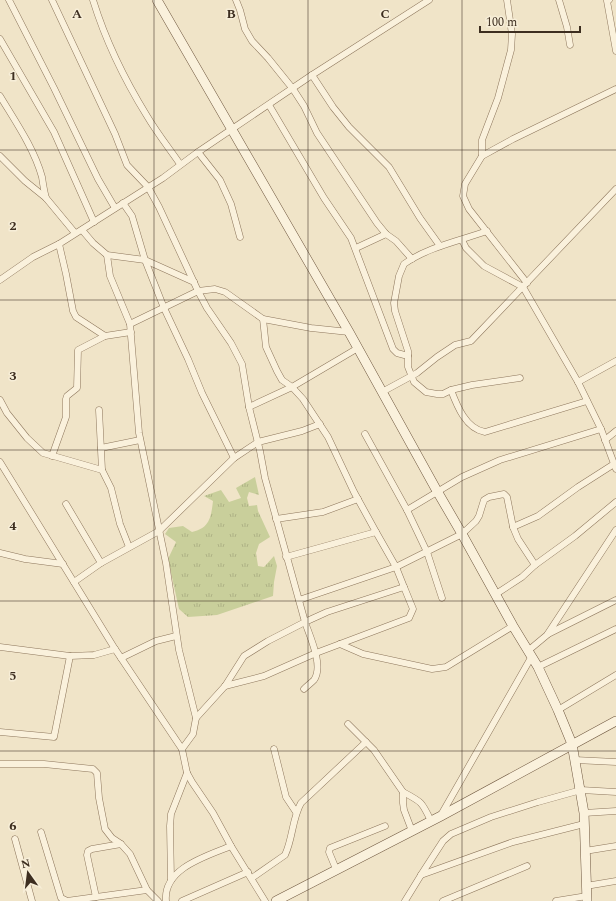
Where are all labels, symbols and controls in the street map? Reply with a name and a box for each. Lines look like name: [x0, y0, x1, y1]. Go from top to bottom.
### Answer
text: A: [72, 4, 82, 24]
text: B: [226, 4, 236, 24]
text: C: [380, 4, 390, 24]
scale bar: [480, 8, 580, 34]
text: 100 m: [486, 13, 517, 32]
text: 1: [9, 66, 17, 86]
text: 2: [9, 216, 17, 236]
text: 3: [9, 366, 17, 386]
text: 4: [9, 516, 17, 536]
text: 5: [9, 666, 17, 686]
text: 6: [9, 816, 17, 836]
north arrow: [8, 853, 48, 893]
text: N: [19, 854, 32, 873]

